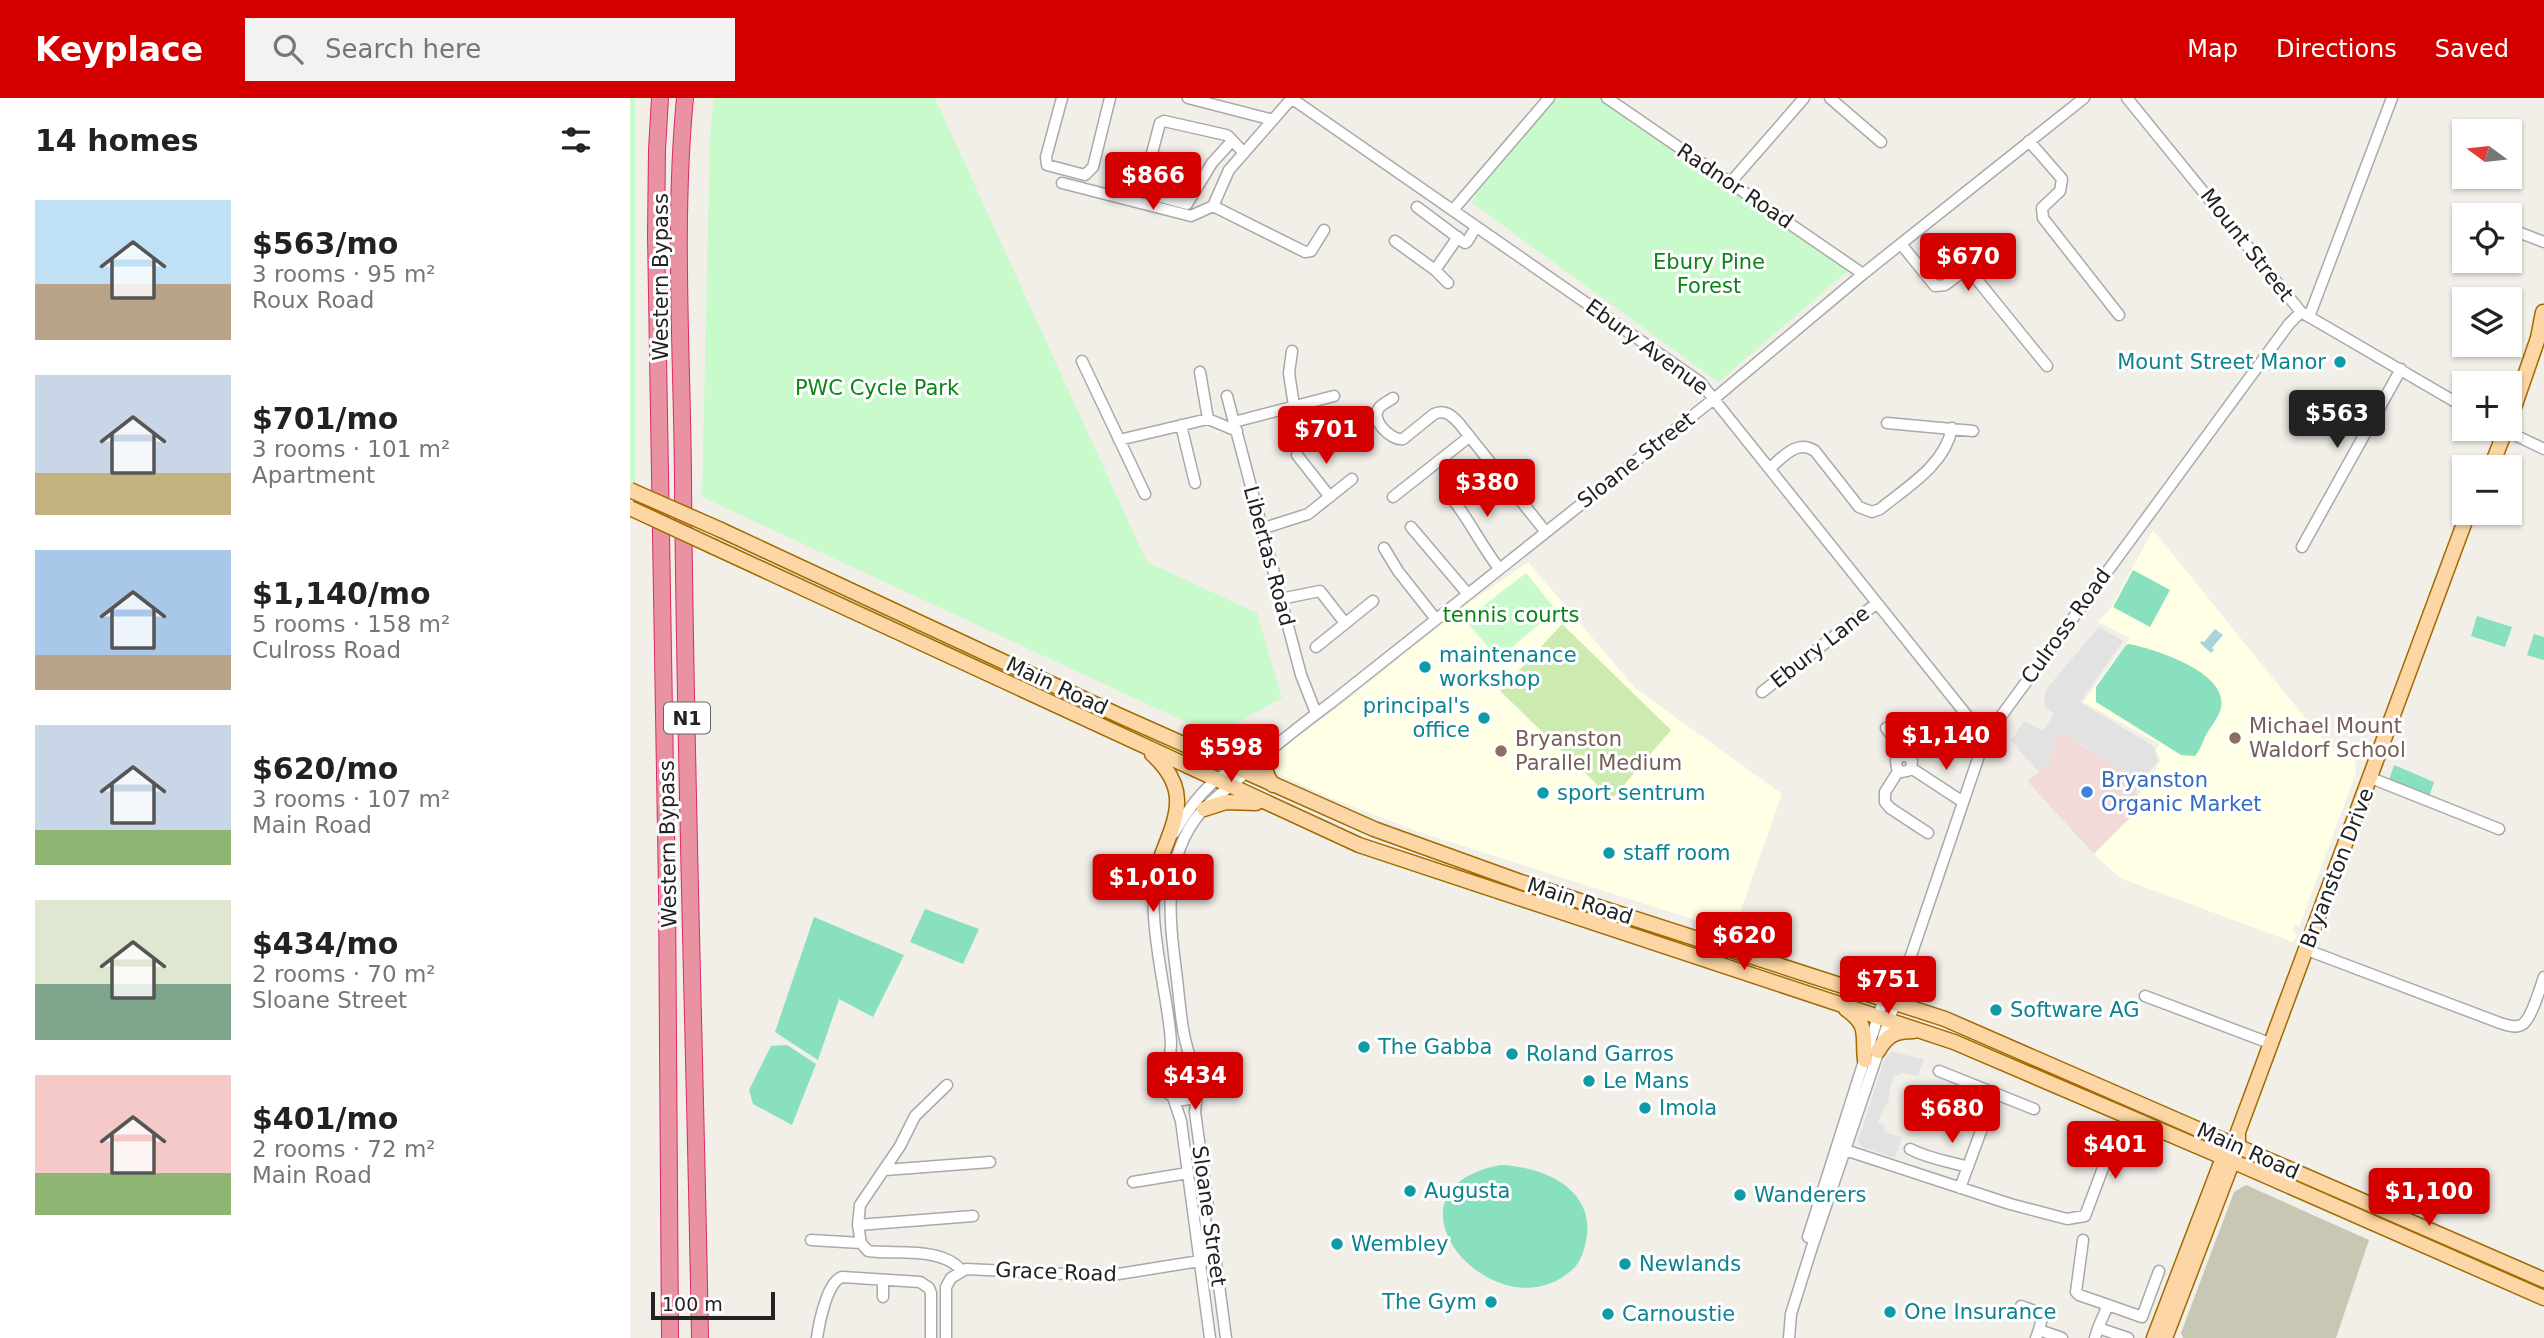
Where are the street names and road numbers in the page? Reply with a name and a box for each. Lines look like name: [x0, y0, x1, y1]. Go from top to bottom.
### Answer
street label: Radnor Road: [1673, 138, 1797, 234]
street label: Mount Street: [2196, 184, 2298, 306]
street label: Western Bypass: [649, 193, 673, 361]
street label: Ebury Avenue: [1581, 294, 1713, 400]
street label: Sloane Street: [1573, 407, 1699, 513]
street label: Libertas Road: [1239, 483, 1299, 629]
street label: Culross Road: [2016, 564, 2116, 688]
street label: Ebury Lane: [1766, 601, 1874, 693]
street label: Main Road: [1002, 652, 1112, 720]
road number: N1: [664, 702, 710, 734]
street label: Western Bypass: [655, 760, 681, 928]
street label: Bryanston Drive: [2295, 785, 2379, 951]
street label: Main Road: [1524, 873, 1636, 929]
street label: Main Road: [2193, 1118, 2303, 1184]
street label: Sloane Street: [1187, 1144, 1231, 1288]
street label: Grace Road: [995, 1258, 1117, 1286]

